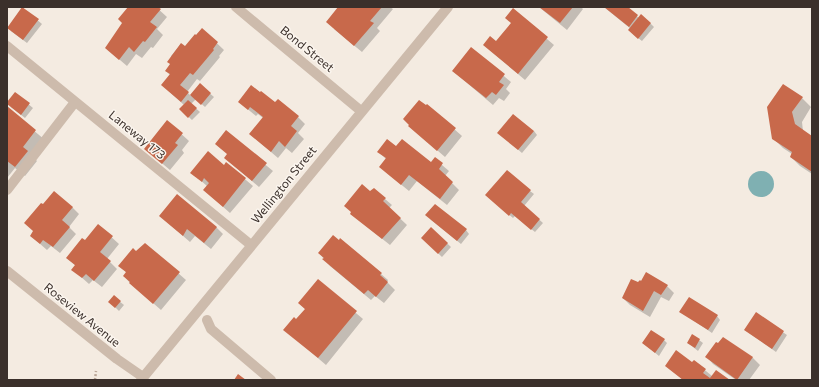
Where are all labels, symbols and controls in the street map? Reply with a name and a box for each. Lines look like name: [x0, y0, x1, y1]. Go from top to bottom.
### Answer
street label: Bond Street: [278, 22, 337, 74]
street label: Laneway 173: [107, 107, 169, 161]
street label: Wellington Street: [248, 143, 319, 226]
street label: Roseview Avenue: [42, 279, 123, 349]

